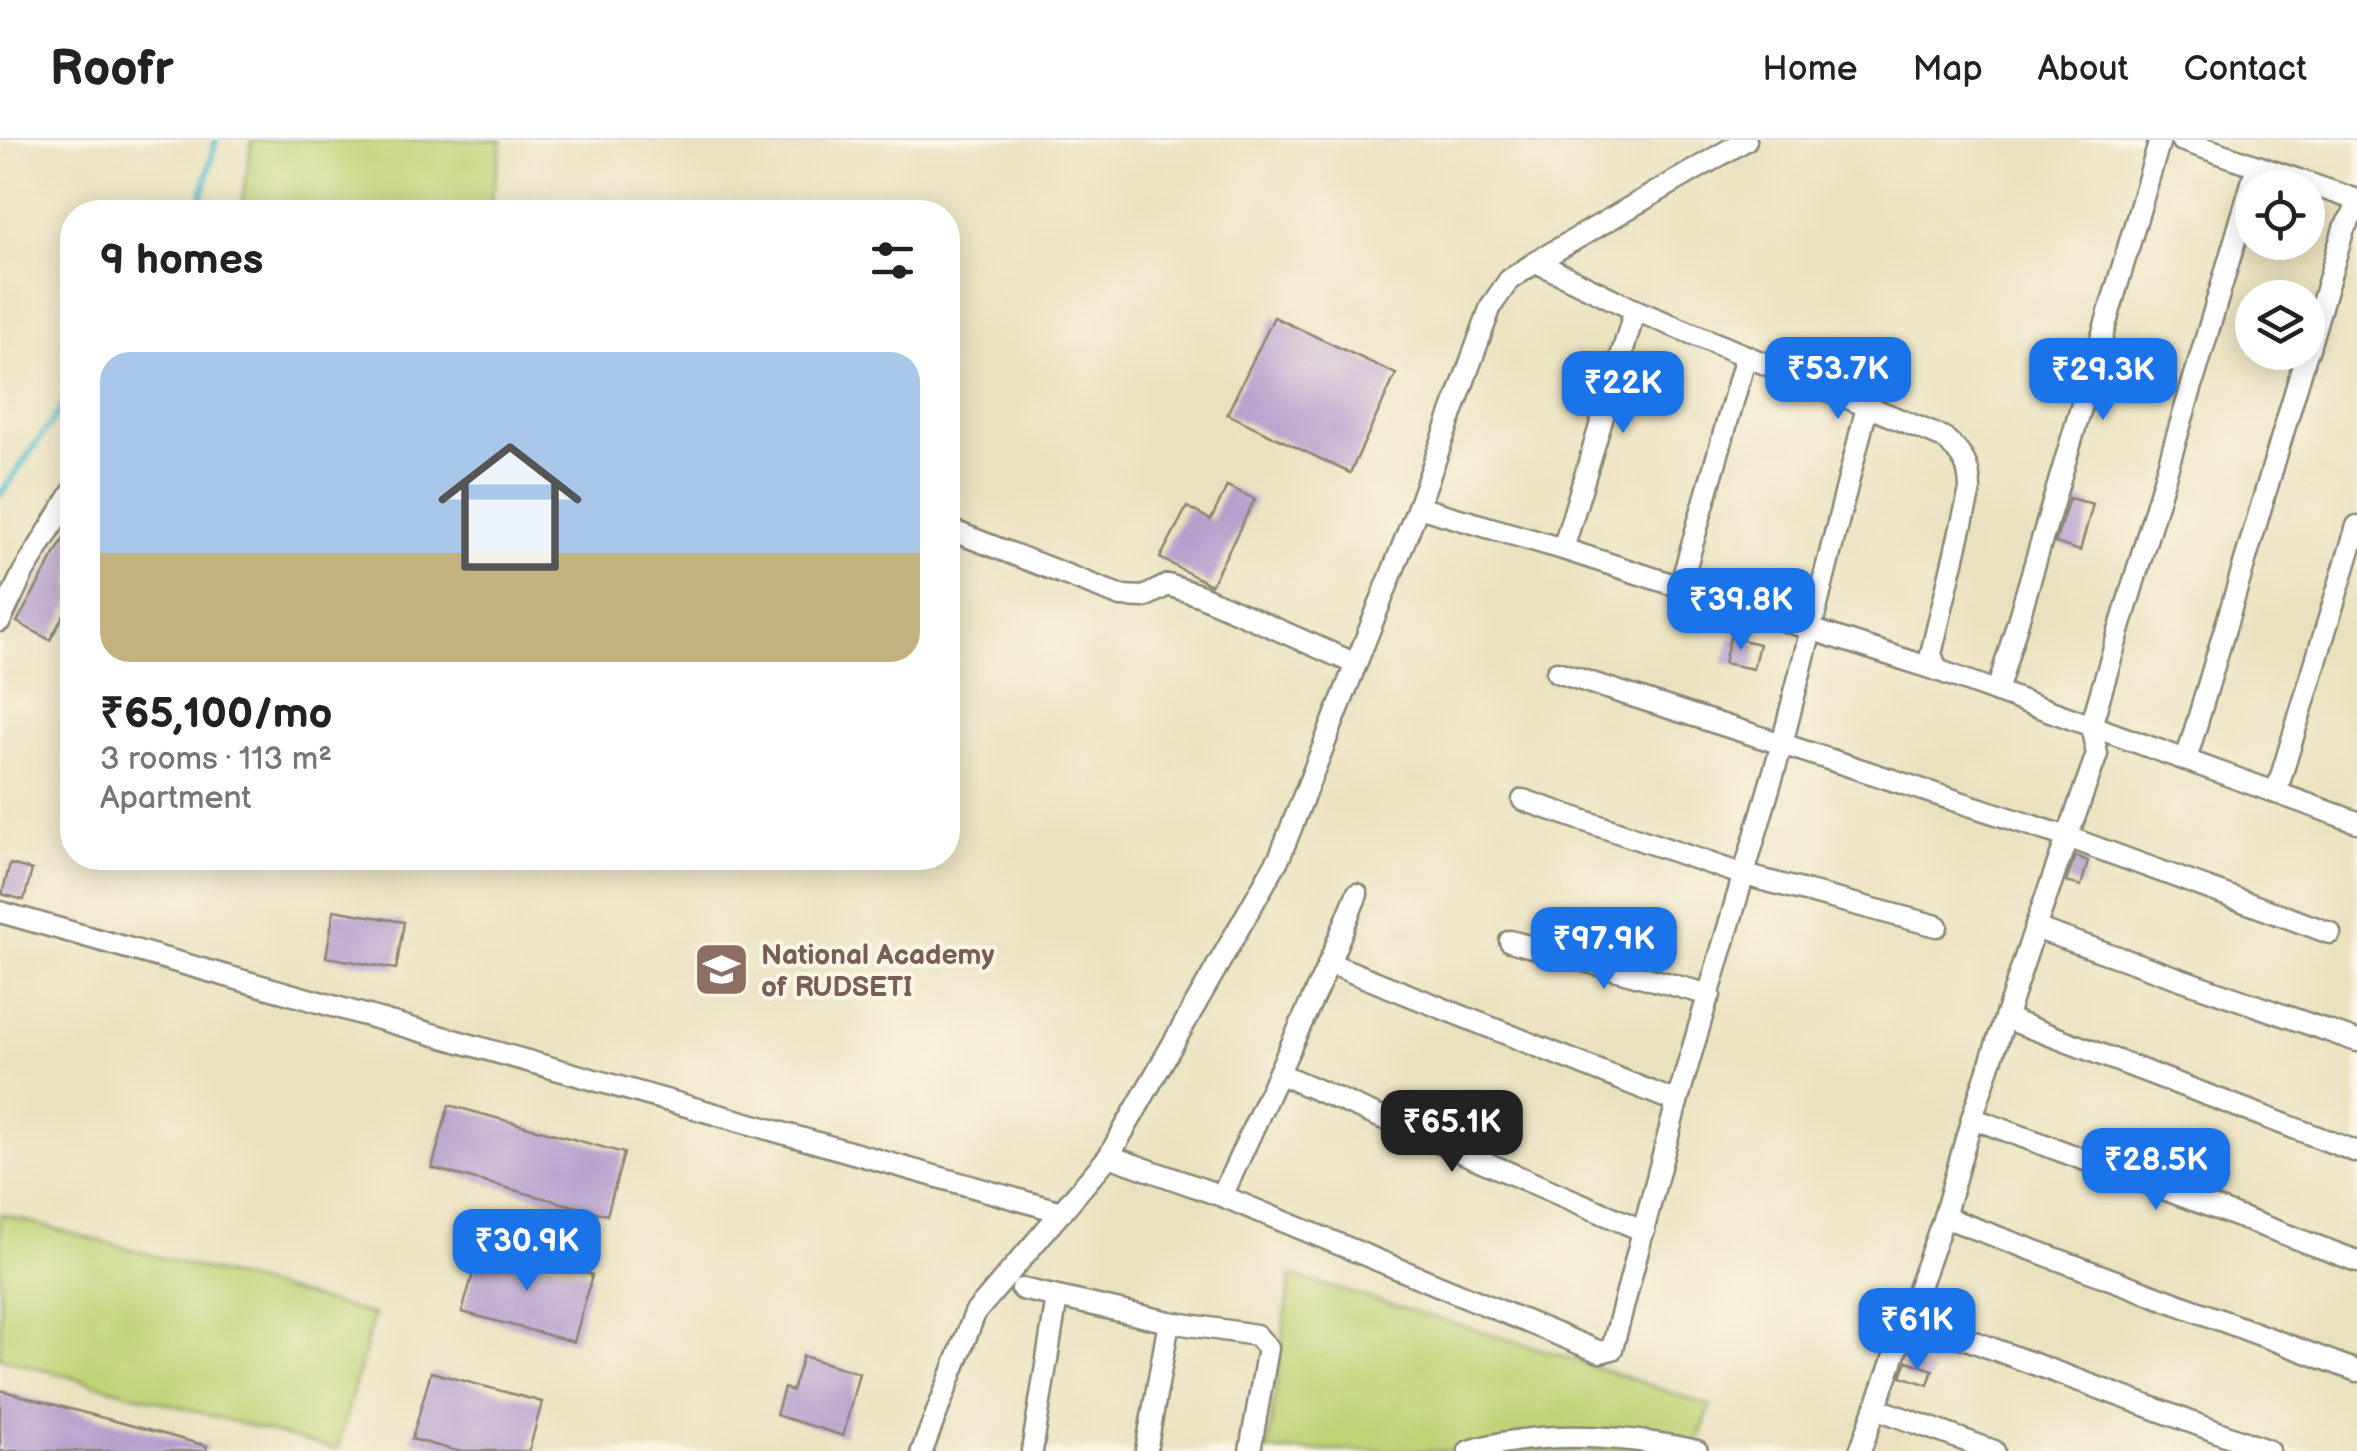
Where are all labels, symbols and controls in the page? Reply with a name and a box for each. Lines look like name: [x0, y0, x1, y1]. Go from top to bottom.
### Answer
text: Roofr: [50, 41, 174, 98]
text: Home: [1762, 48, 1857, 91]
text: Map: [1912, 48, 1983, 91]
text: About: [2038, 48, 2129, 91]
text: Contact: [2184, 48, 2307, 91]
map controls: [2235, 170, 2325, 370]
button: locate: [2235, 170, 2325, 260]
icon: filters: [865, 233, 920, 288]
text: 9 homes: [100, 235, 263, 286]
button: layers: [2235, 280, 2325, 370]
pin: ₹53.7K: [1757, 337, 1919, 422]
pin: ₹29.3K: [2022, 338, 2184, 423]
text: ₹53.7K: [1787, 350, 1889, 389]
pin: ₹22K: [1564, 351, 1682, 436]
text: ₹29.3K: [2051, 351, 2155, 390]
text: ₹22K: [1584, 364, 1662, 403]
icon: home: [420, 417, 600, 597]
pin: ₹39.8K: [1660, 568, 1822, 653]
text: ₹39.8K: [1689, 581, 1793, 620]
text: ₹65,100/mo: [100, 689, 332, 740]
text: 3 rooms · 113 m²: [100, 740, 332, 779]
text: Apartment: [100, 779, 251, 818]
pin: ₹97.9K: [1523, 907, 1685, 992]
text: ₹97.9K: [1553, 920, 1655, 959]
place label: National Academy of RUDSETI: [761, 939, 994, 1004]
school or university icon: National Academy of RUDSETI: [692, 940, 752, 1000]
pin: ₹65.1K: [1371, 1090, 1533, 1175]
text: ₹65.1K: [1403, 1103, 1501, 1142]
pin: ₹28.5K: [2075, 1128, 2237, 1213]
text: ₹28.5K: [2104, 1141, 2208, 1180]
pin: ₹30.9K: [446, 1209, 608, 1294]
text: ₹30.9K: [475, 1222, 579, 1261]
pin: ₹61K: [1858, 1288, 1976, 1373]
text: ₹61K: [1881, 1301, 1953, 1340]

